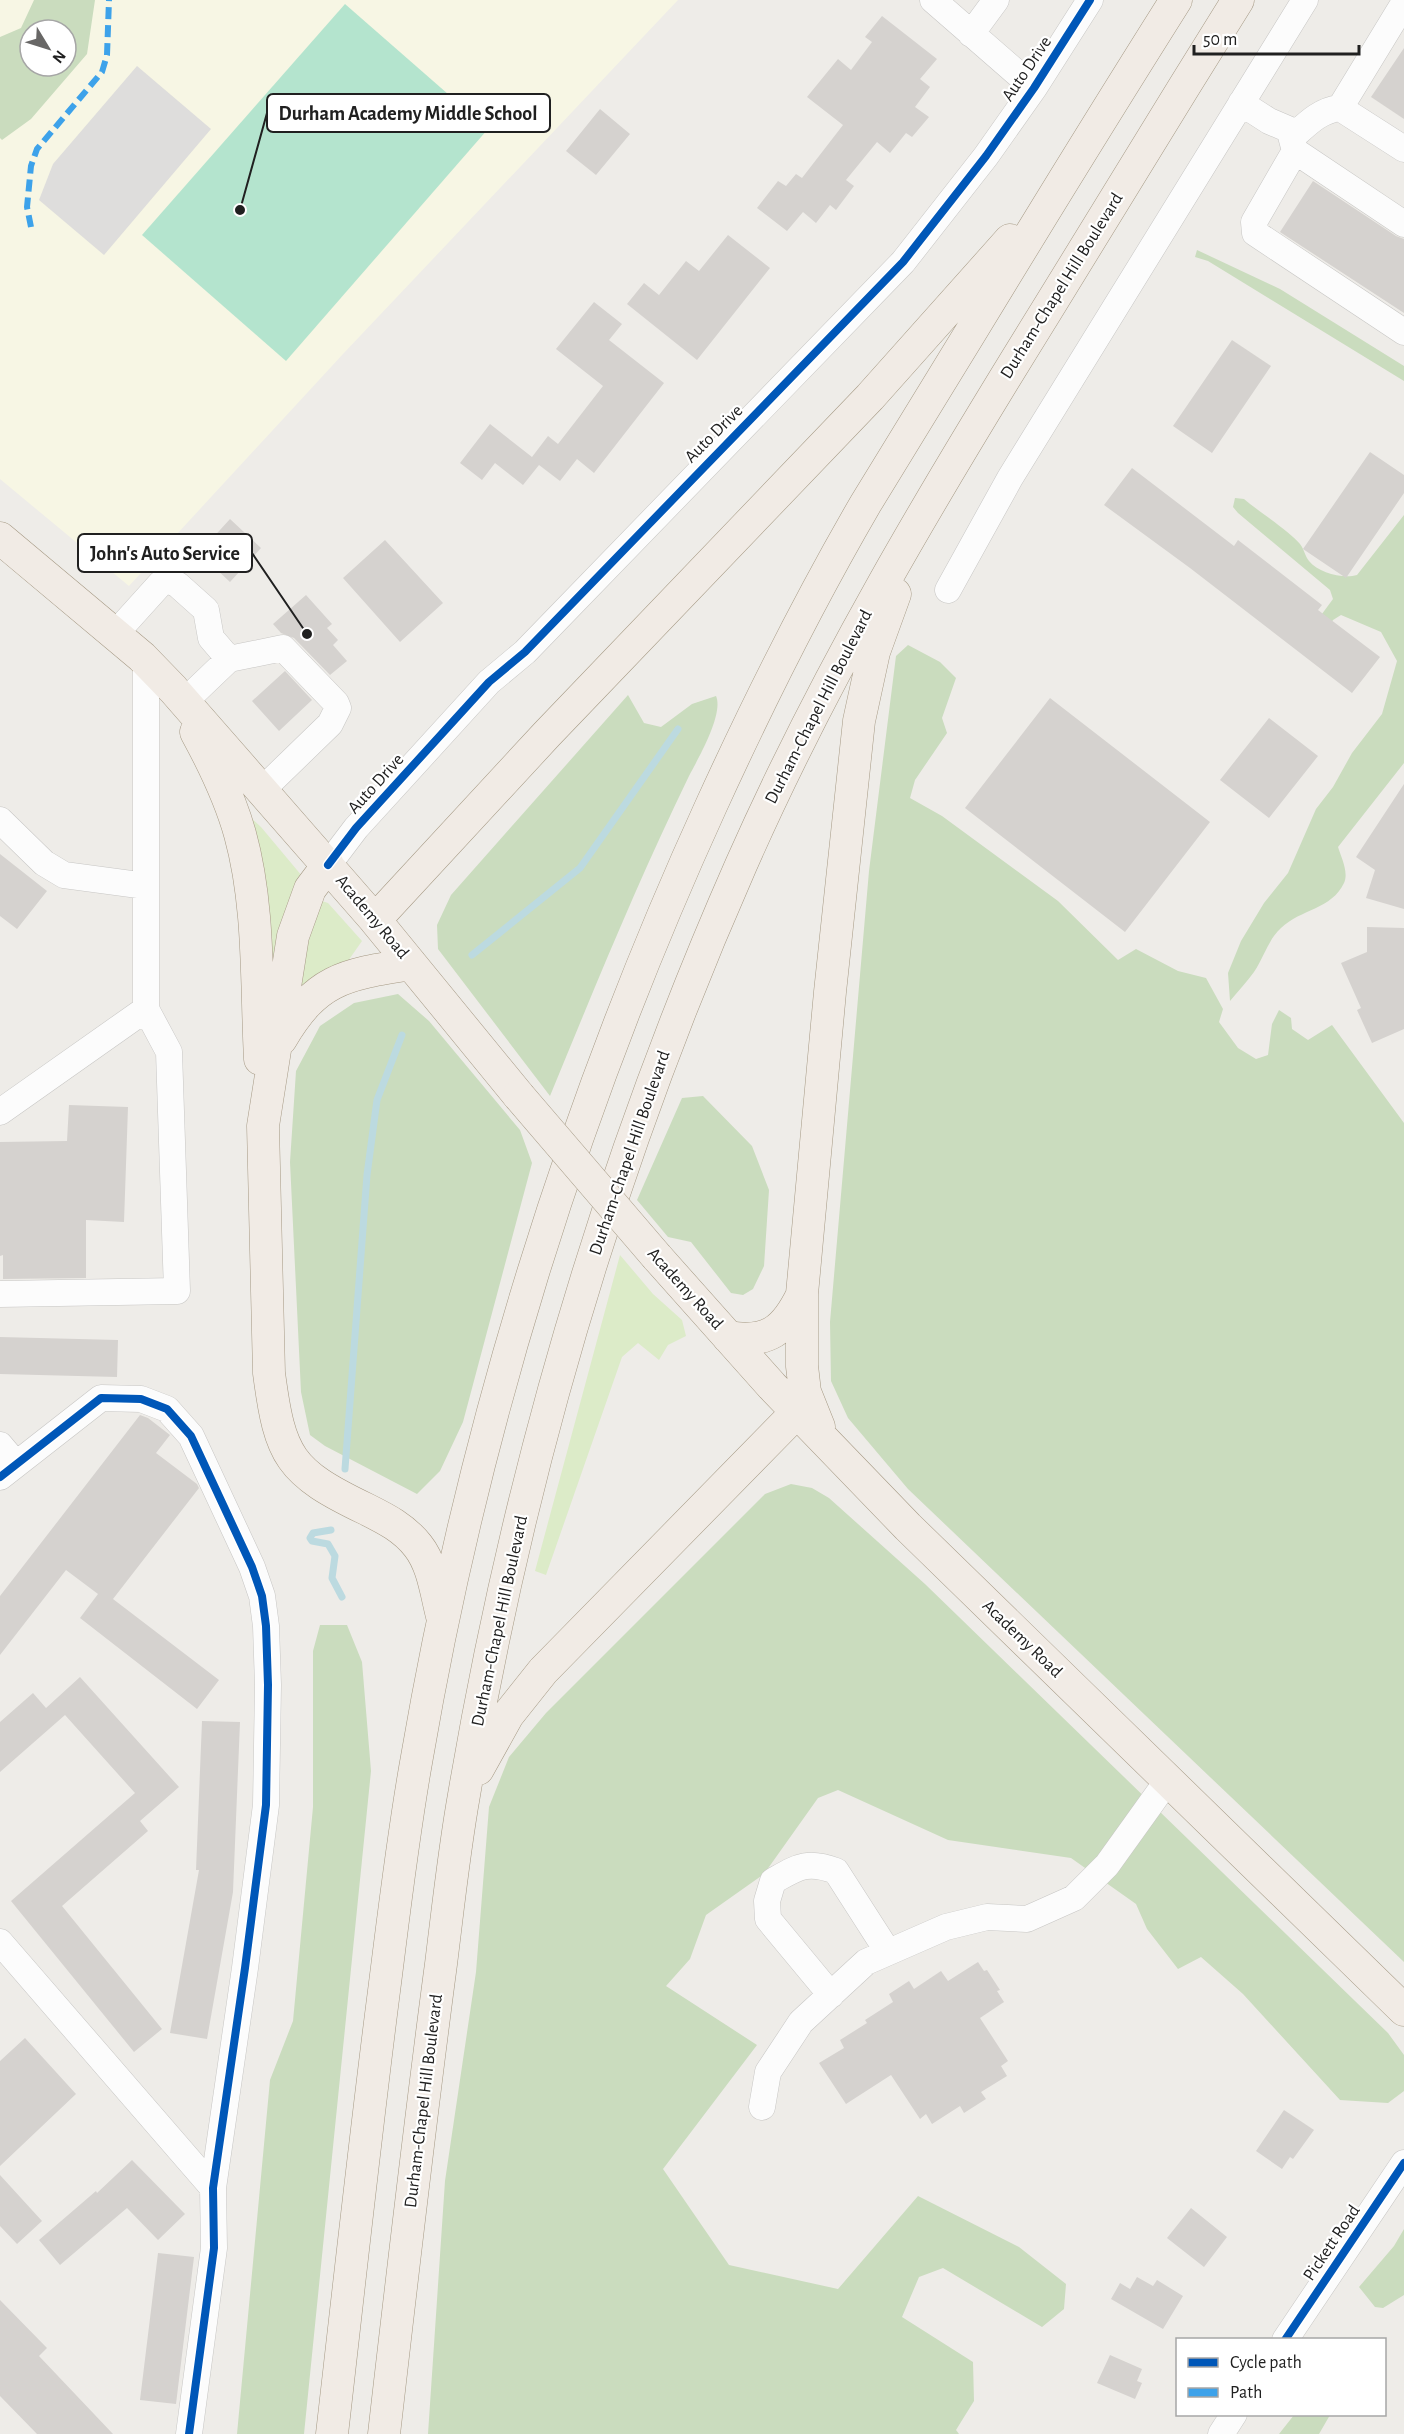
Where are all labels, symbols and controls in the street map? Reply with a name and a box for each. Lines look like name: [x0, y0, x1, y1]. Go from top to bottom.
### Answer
north arrow: [18, 18, 78, 78]
scale bar: [1194, 18, 1359, 56]
text: 50 m: [1203, 31, 1237, 49]
street label: Auto Drive: [999, 33, 1055, 105]
text: N: [49, 47, 69, 66]
callout: Durham Academy Middle School: [267, 94, 550, 132]
text: Durham Academy Middle School: [279, 104, 537, 124]
street label: Durham-Chapel Hill Boulevard: [997, 190, 1127, 382]
street label: Auto Drive: [681, 401, 747, 467]
callout: John's Auto Service: [78, 534, 252, 572]
text: John's Auto Service: [90, 544, 240, 564]
street label: Durham-Chapel Hill Boulevard: [762, 607, 876, 807]
street label: Auto Drive: [345, 750, 407, 818]
street label: Academy Road: [332, 872, 412, 962]
street label: Durham-Chapel Hill Boulevard: [586, 1048, 674, 1258]
street label: Academy Road: [644, 1245, 726, 1333]
street label: Durham-Chapel Hill Boulevard: [469, 1514, 531, 1728]
street label: Academy Road: [979, 1597, 1065, 1681]
street label: Durham-Chapel Hill Boulevard: [402, 1993, 446, 2209]
street label: Pickett Road: [1300, 2202, 1364, 2284]
legend: [1176, 2338, 1386, 2416]
text: Cycle path: [1230, 2354, 1302, 2372]
text: Path: [1230, 2384, 1262, 2402]

